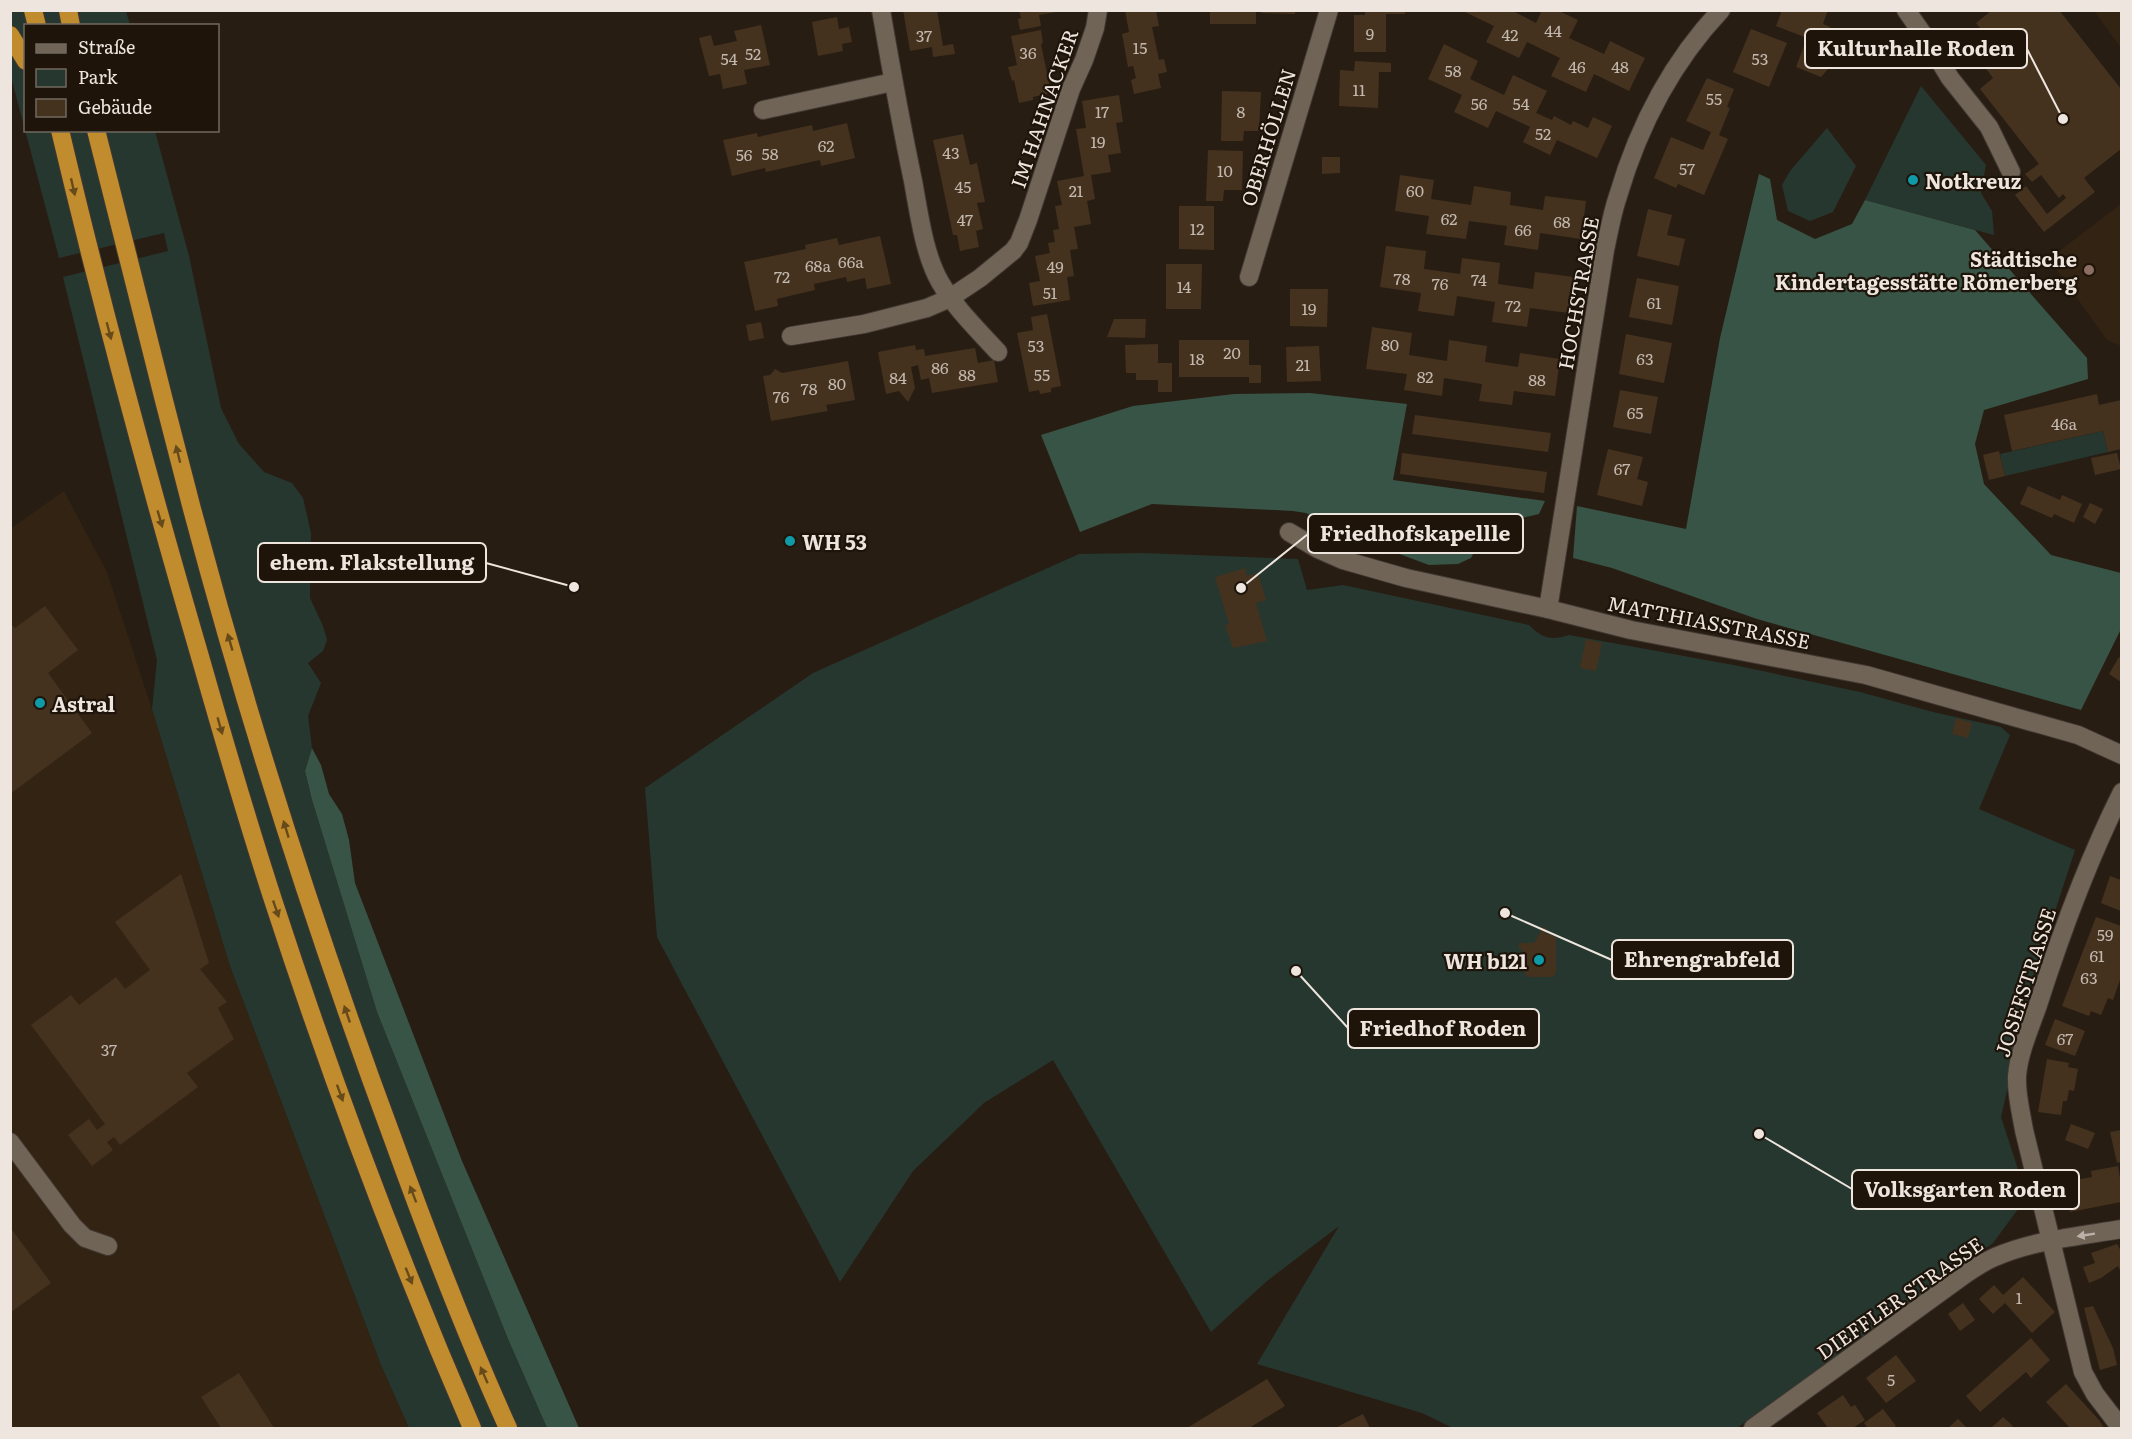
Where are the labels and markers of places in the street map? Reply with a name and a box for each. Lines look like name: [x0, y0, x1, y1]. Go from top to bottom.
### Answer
callout: Kulturhalle Roden: [1805, 29, 2027, 68]
place label: Notkreuz: [1925, 165, 2022, 195]
marker: Notkreuz: [1906, 173, 1920, 187]
place label: Städtische Kindertagesstätte Römerberg: [1775, 243, 2078, 296]
marker: Städtische Kindertagesstätte Römerberg: [2082, 263, 2096, 277]
callout: Friedhofskapellle: [1308, 514, 1523, 553]
place label: WH 53: [802, 526, 867, 556]
marker: WH 53: [783, 534, 797, 548]
callout: ehem. Flakstellung: [258, 543, 486, 582]
place label: Astral: [52, 688, 115, 718]
marker: Astral: [33, 696, 47, 710]
callout: Ehrengrabfeld: [1612, 940, 1793, 979]
place label: WH b121: [1444, 945, 1527, 975]
marker: WH b121: [1532, 953, 1546, 967]
callout: Friedhof Roden: [1348, 1009, 1539, 1048]
callout: Volksgarten Roden: [1852, 1170, 2079, 1209]

